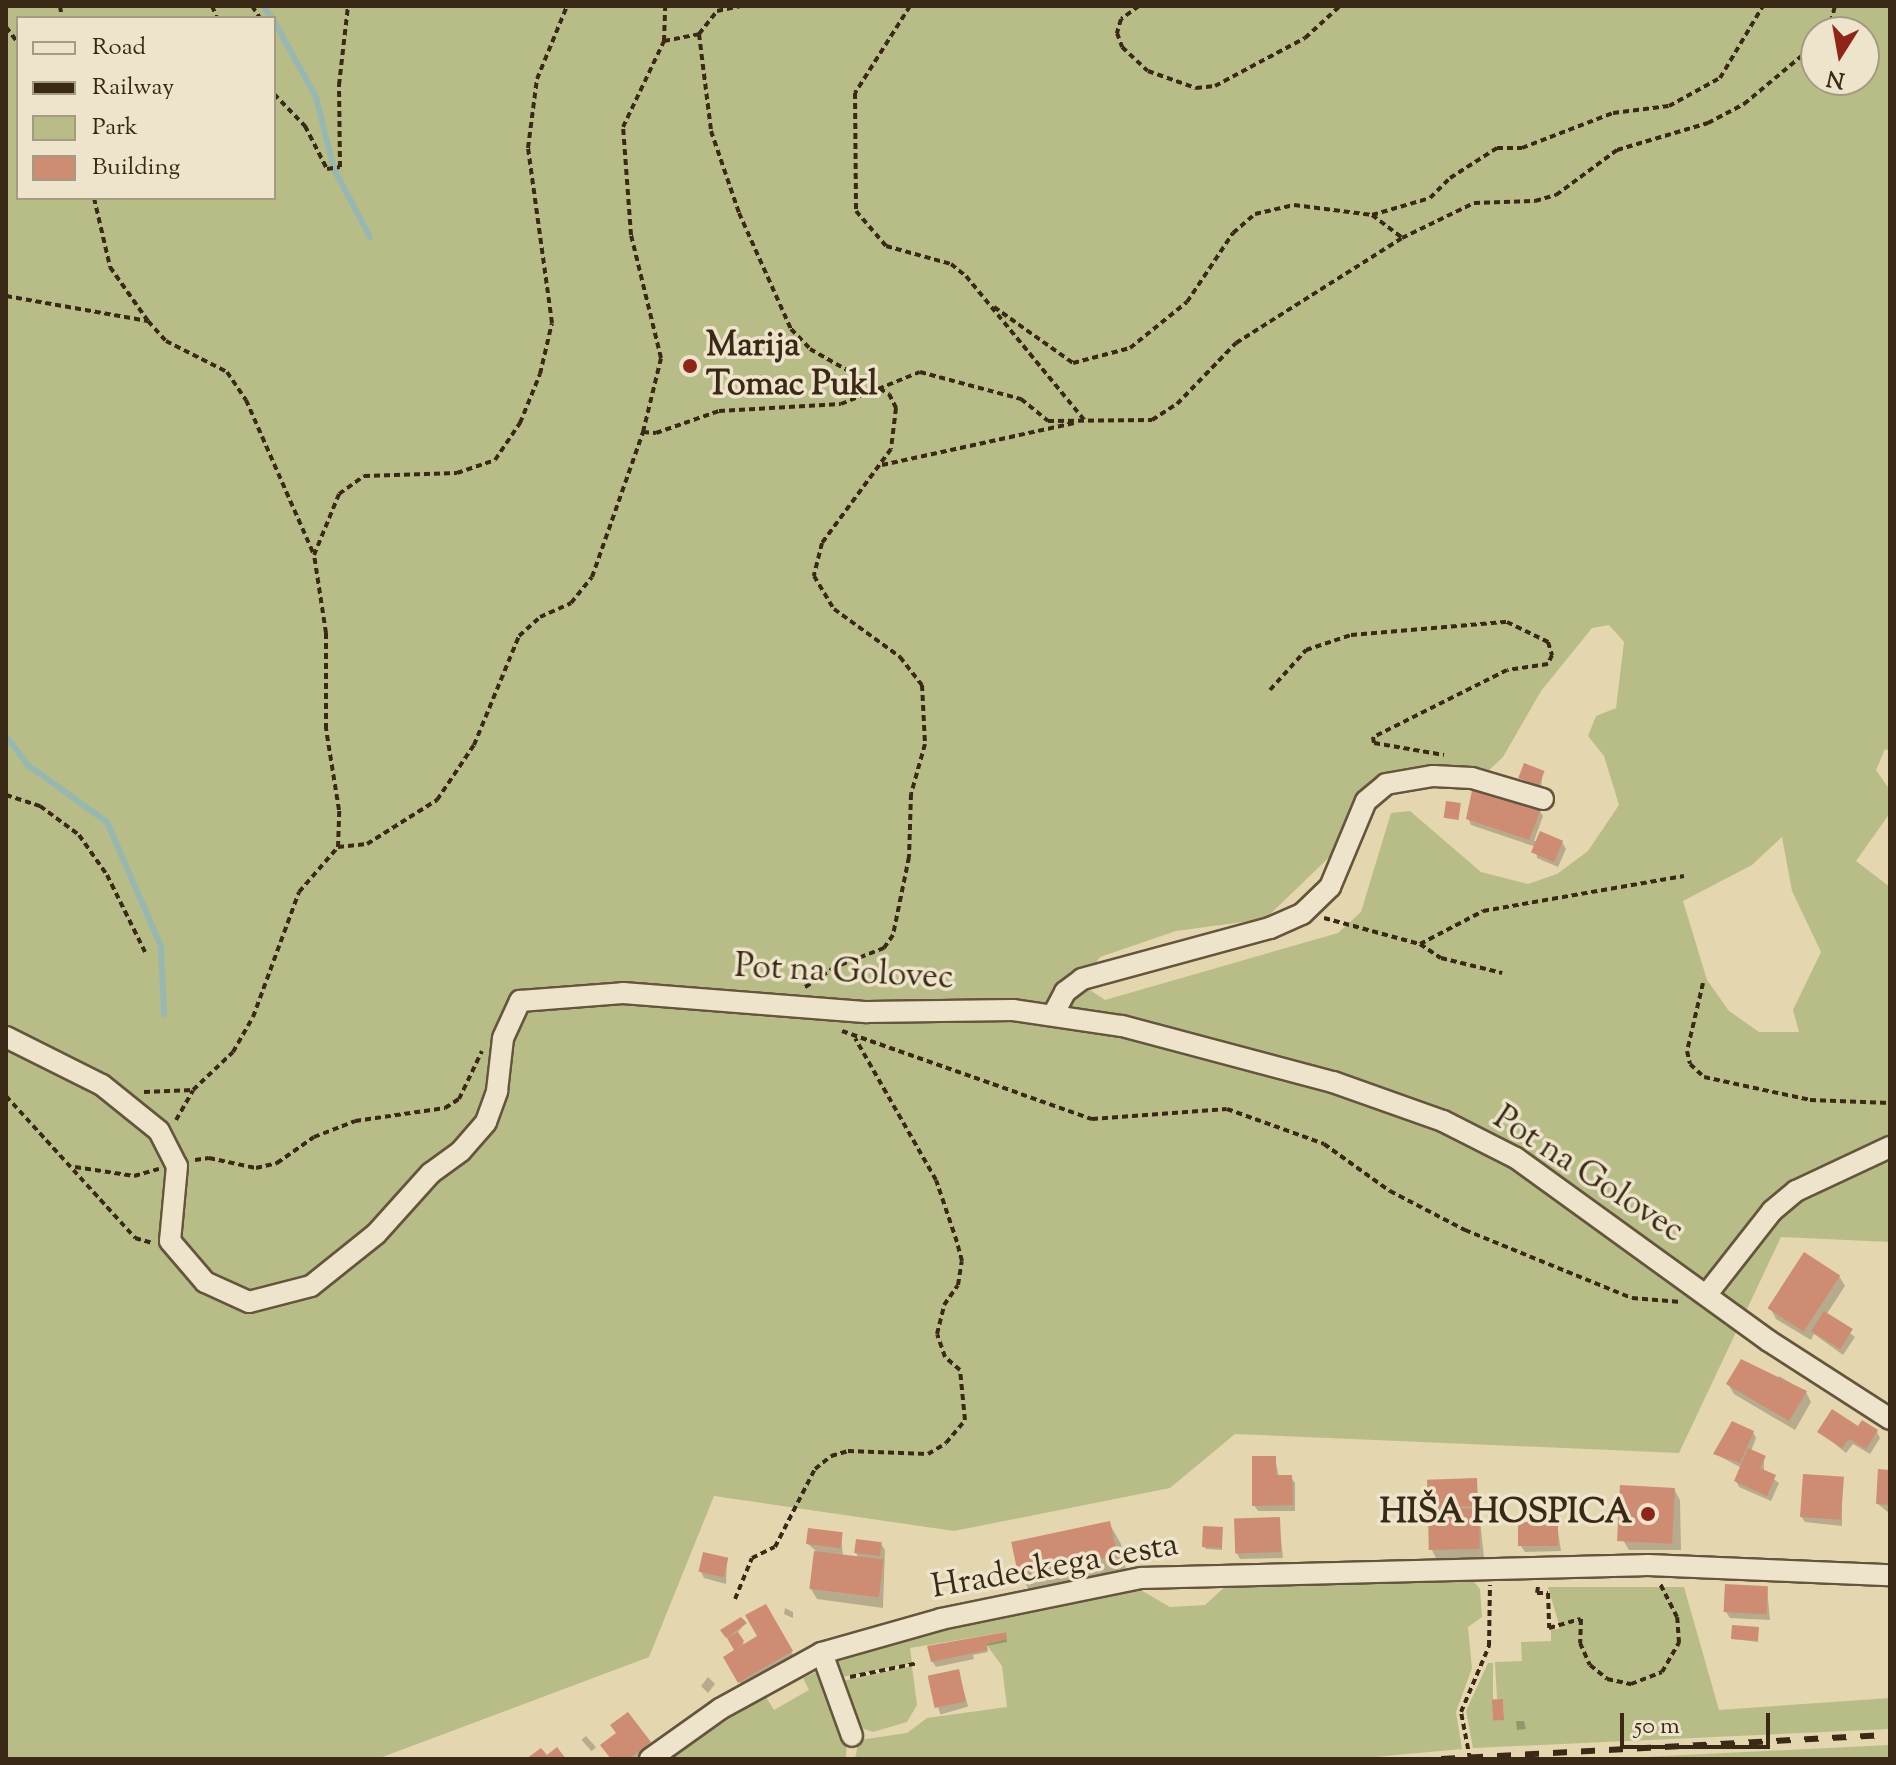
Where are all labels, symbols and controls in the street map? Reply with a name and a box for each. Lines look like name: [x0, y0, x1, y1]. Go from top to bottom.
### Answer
legend: [16, 16, 276, 200]
north arrow: [1800, 16, 1880, 96]
text: Road: [92, 31, 146, 65]
text: N: [1824, 60, 1847, 95]
text: Railway: [92, 71, 174, 105]
text: Park: [92, 111, 138, 145]
text: Building: [92, 151, 180, 185]
place label: Marija Tomac Pukl: [706, 326, 878, 406]
marker: Marija Tomac Pukl: [681, 357, 699, 375]
street label: Pot na Golovec: [734, 947, 954, 999]
street label: Pot na Golovec: [1485, 1098, 1691, 1252]
place label: HIŠA HOSPICA: [1380, 1494, 1632, 1534]
marker: HIŠA HOSPICA: [1639, 1505, 1657, 1523]
street label: Hradeckega cesta: [928, 1525, 1182, 1609]
scale bar: [1624, 1697, 1774, 1747]
text: 50 m: [1634, 1710, 1680, 1744]

